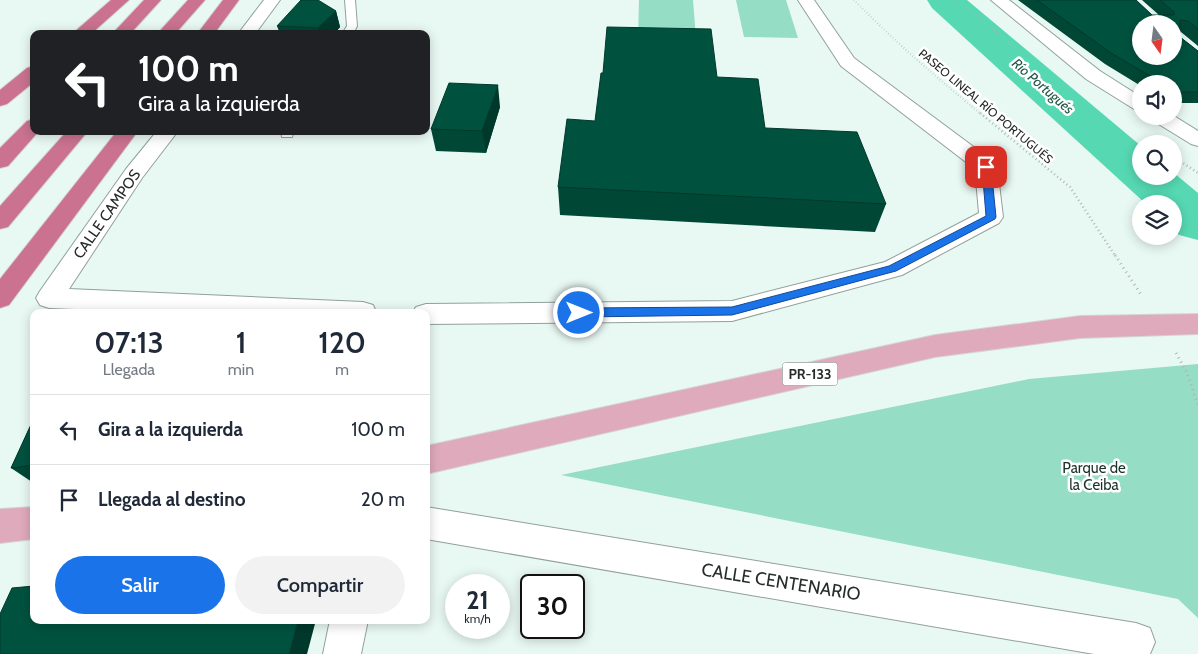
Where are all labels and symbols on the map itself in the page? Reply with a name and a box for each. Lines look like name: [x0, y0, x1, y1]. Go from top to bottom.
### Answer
north arrow: [1132, 15, 1182, 65]
street label: PASEO LINEAL RÍO PORTUGUÉS: [916, 45, 1056, 167]
water label: Río Portugués: [1008, 54, 1078, 118]
pin: [965, 146, 1007, 188]
street label: CALLE CAMPOS: [70, 166, 145, 262]
position arrow: [552, 286, 604, 338]
road number: PR-133: [782, 362, 838, 386]
park label: Parque de la Ceiba: [1062, 459, 1126, 494]
street label: CALLE CENTENARIO: [700, 559, 862, 605]
speed limit sign: 30: [520, 574, 585, 639]

